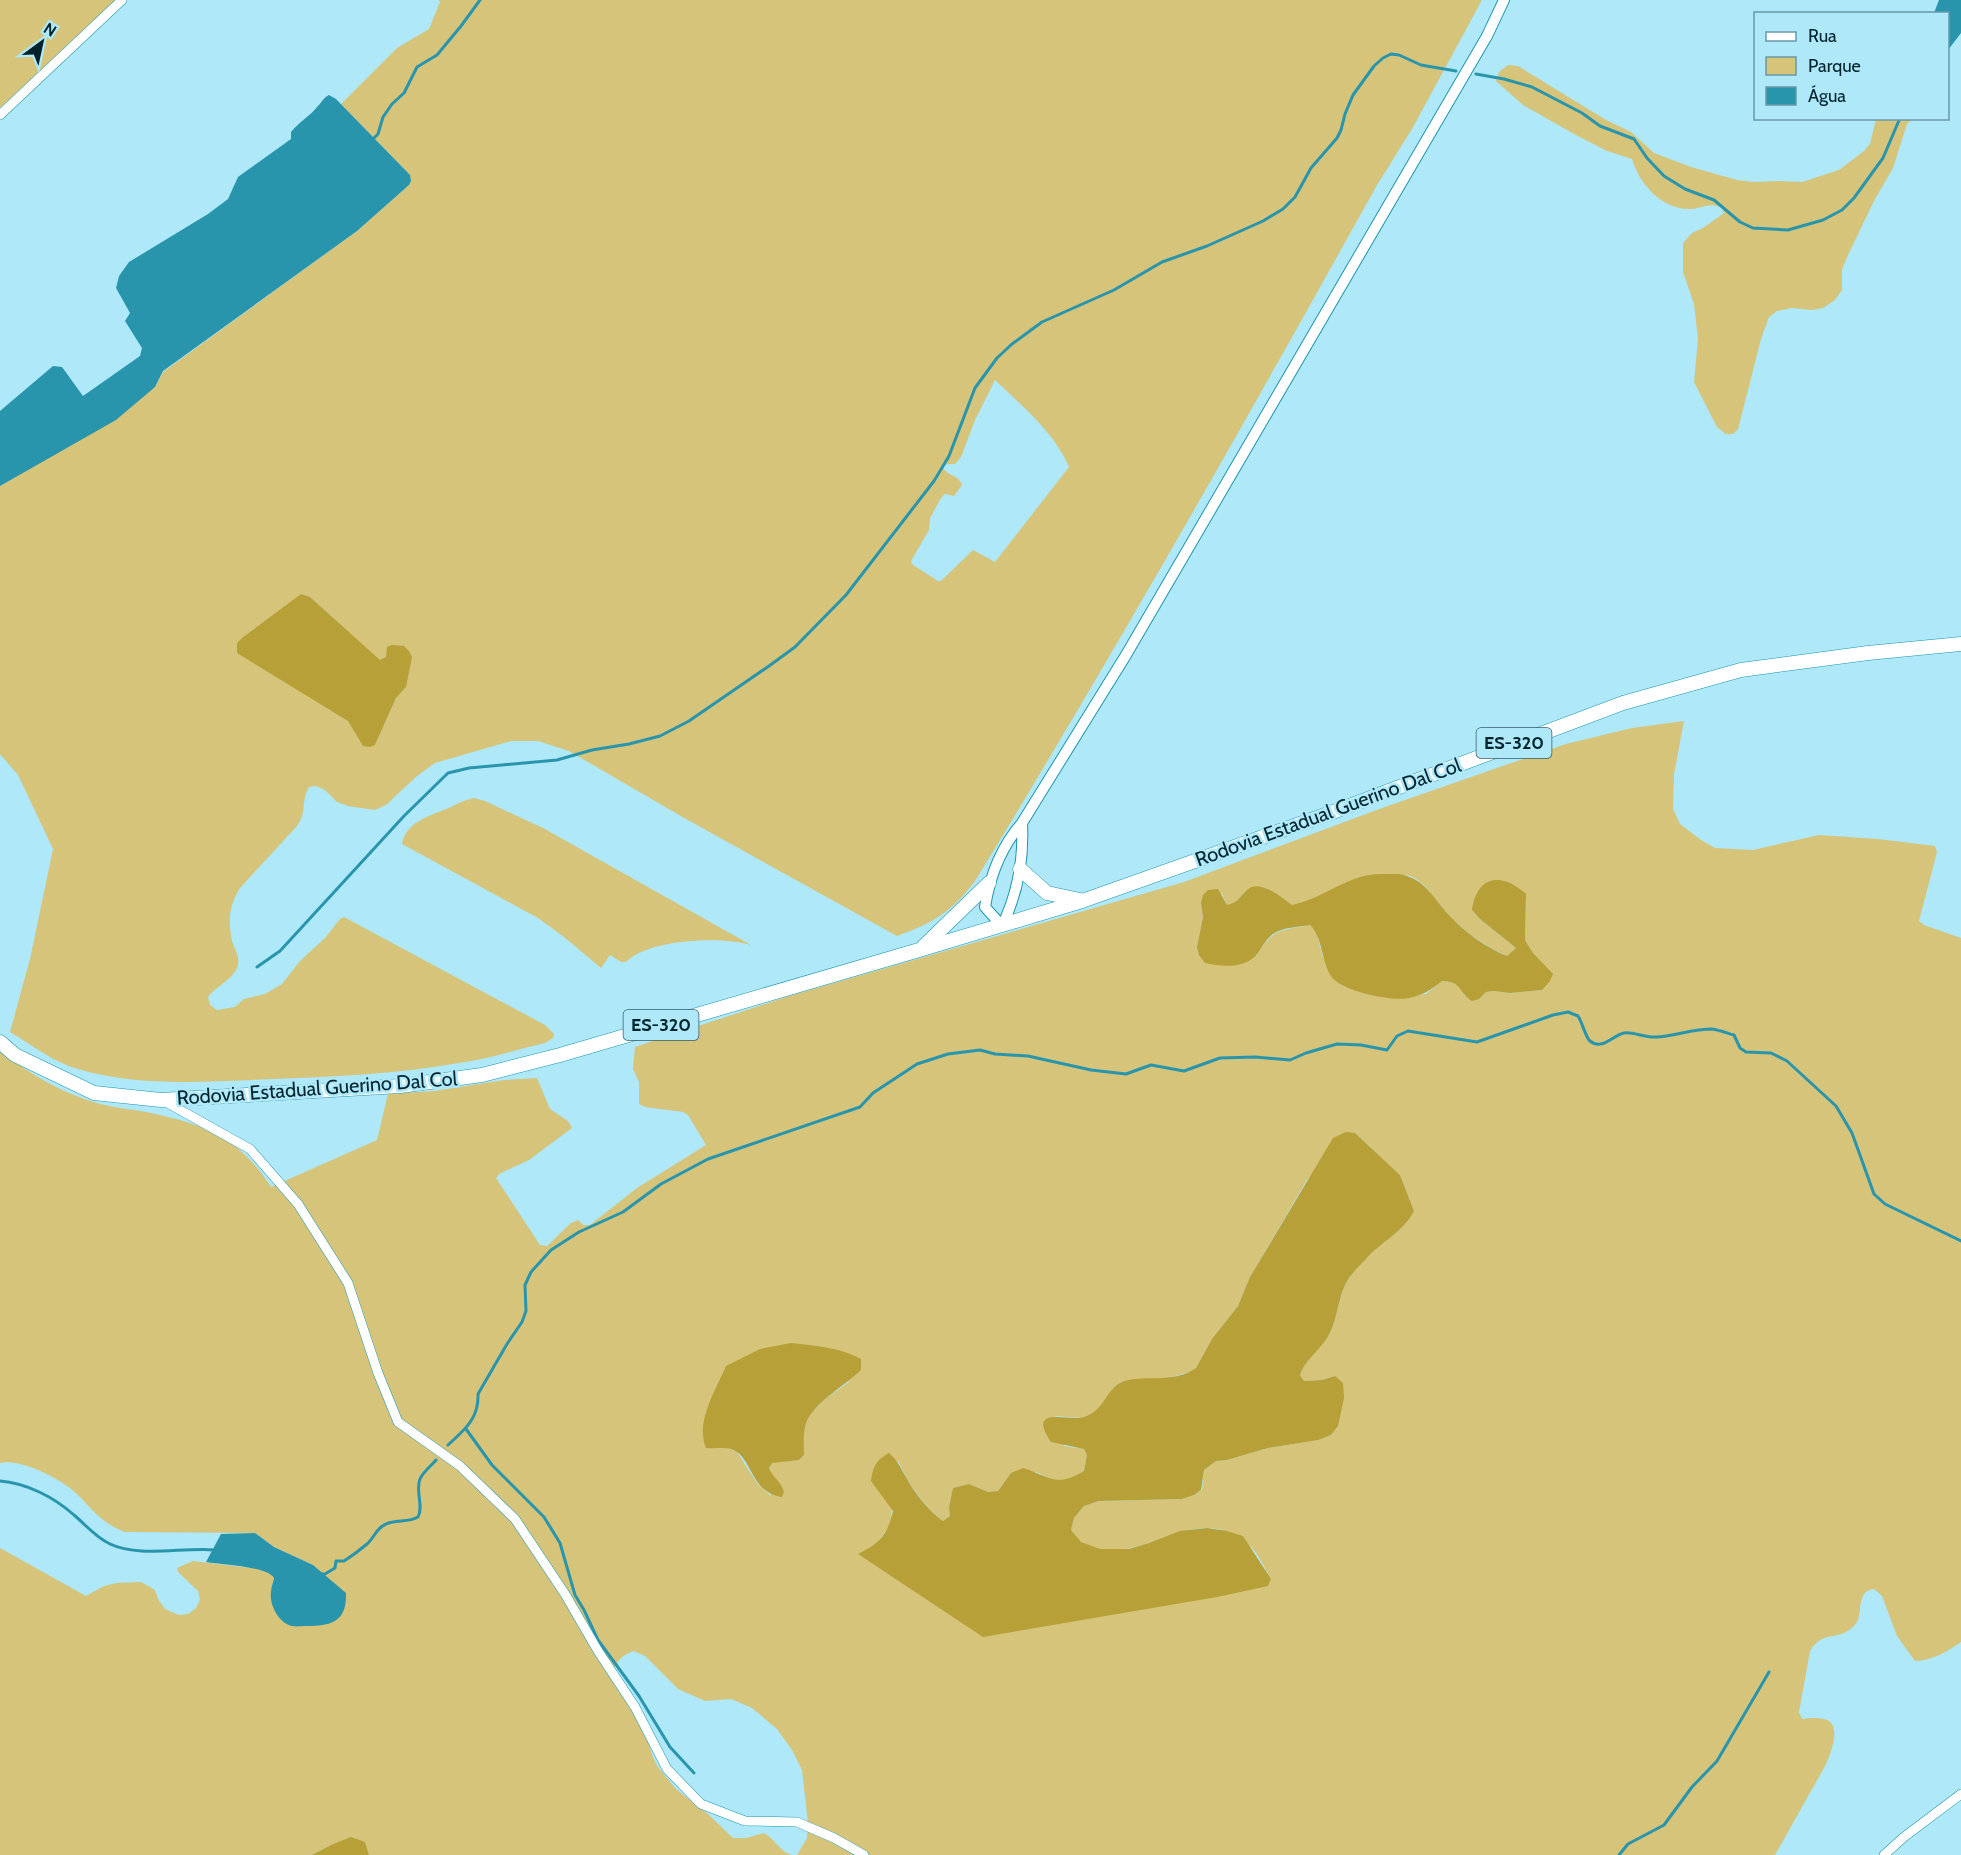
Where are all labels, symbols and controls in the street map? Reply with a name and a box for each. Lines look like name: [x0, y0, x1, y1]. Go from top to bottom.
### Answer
north arrow: [12, 12, 72, 72]
legend: [1754, 12, 1949, 120]
text: N: [40, 19, 60, 41]
text: Rua: [1808, 25, 1837, 47]
text: Parque: [1808, 55, 1861, 77]
text: Água: [1808, 85, 1846, 107]
road number: ES-320: [1476, 728, 1552, 758]
street label: Rodovia Estadual Guerino Dal Col: [1192, 753, 1464, 871]
road number: ES-320: [624, 1010, 698, 1040]
street label: Rodovia Estadual Guerino Dal Col: [176, 1066, 458, 1110]

